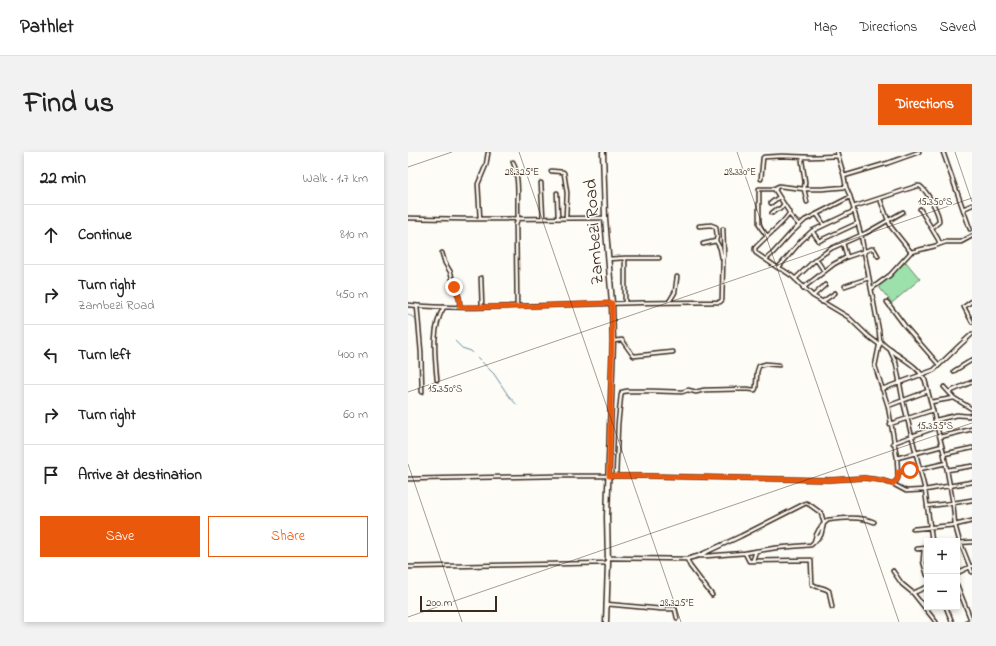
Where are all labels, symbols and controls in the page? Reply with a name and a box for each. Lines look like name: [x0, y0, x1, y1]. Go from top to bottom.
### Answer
text: Pathlet: [20, 14, 74, 41]
text: Map: [814, 17, 837, 38]
text: Directions: [859, 17, 917, 38]
text: Saved: [939, 17, 976, 38]
text: Find us: [24, 84, 114, 125]
button: Directions: [878, 84, 972, 125]
text: 28.325°E: [505, 165, 539, 180]
text: 28.330°E: [724, 165, 756, 180]
text: 22 min: [40, 166, 86, 191]
text: Walk · 1.7 km: [303, 169, 368, 188]
street label: Zambezi Road: [578, 178, 612, 286]
text: 15.350°S: [918, 195, 953, 210]
icon: ahead: [40, 224, 62, 246]
text: Continue: [78, 224, 132, 246]
text: 810 m: [340, 225, 368, 244]
text: Turn right: [78, 274, 136, 296]
route end: [445, 278, 463, 296]
icon: right: [40, 284, 62, 306]
text: 450 m: [336, 285, 368, 304]
text: Zambezi Road: [78, 296, 155, 315]
icon: left: [40, 344, 62, 366]
text: Turn left: [78, 344, 131, 366]
text: 400 m: [338, 345, 368, 364]
text: 15.350°S: [428, 382, 463, 397]
icon: right: [40, 404, 62, 426]
text: Turn right: [78, 404, 136, 426]
text: 60 m: [343, 405, 368, 424]
text: 15.355°S: [917, 419, 953, 434]
route start: [901, 461, 919, 479]
icon: arrive: [40, 464, 62, 486]
text: Arrive at destination: [78, 464, 202, 486]
button: Save: [40, 516, 200, 557]
button: Share: [208, 516, 368, 557]
map controls: [924, 538, 960, 610]
button: +: [924, 538, 960, 574]
button: −: [924, 574, 960, 610]
scale bar: [420, 594, 497, 613]
text: 200 m: [426, 595, 452, 611]
text: 28.325°E: [660, 596, 694, 611]

